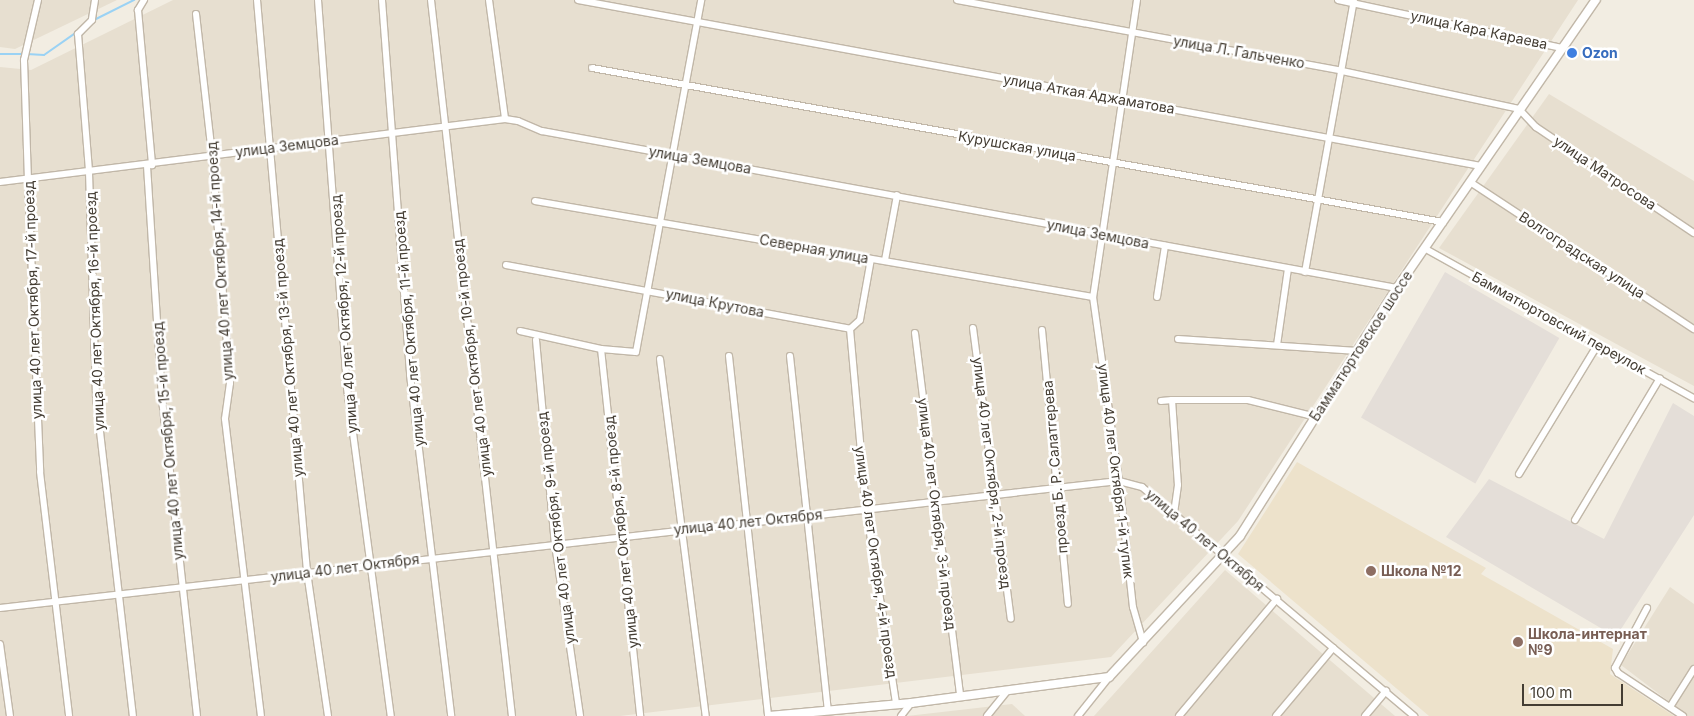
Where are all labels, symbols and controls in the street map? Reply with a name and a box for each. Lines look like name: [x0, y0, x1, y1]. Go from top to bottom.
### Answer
street label: улица Кара Караева: [1409, 7, 1549, 53]
street label: улица Л. Гальченко: [1172, 32, 1306, 72]
place label: Ozon: [1582, 45, 1618, 61]
marker: Ozon: [1566, 47, 1578, 59]
street label: улица Аткая Аджаматова: [1002, 71, 1176, 117]
street label: Курушская улица: [957, 127, 1077, 165]
street label: улица Земцова: [234, 131, 340, 161]
street label: улица Матросова: [1551, 132, 1659, 214]
street label: улица 40 лет Октября, 14-й проезд: [203, 141, 237, 381]
street label: улица Земцова: [647, 143, 753, 177]
street label: улица 40 лет Октября, 17-й проезд: [20, 180, 46, 420]
street label: улица 40 лет Октября, 16-й проезд: [82, 191, 108, 431]
street label: улица 40 лет Октября, 12-й проезд: [327, 194, 361, 434]
street label: Волгоградская улица: [1516, 208, 1648, 302]
street label: улица 40 лет Октября, 11-й проезд: [390, 210, 428, 448]
street label: улица Земцова: [1045, 216, 1151, 252]
street label: Северная улица: [758, 231, 870, 267]
street label: улица 40 лет Октября, 13-й проезд: [269, 238, 307, 478]
street label: улица 40 лет Октября, 10-й проезд: [449, 238, 495, 478]
street label: Бамматюртовское шоссе: [1306, 268, 1416, 424]
street label: Бамматюртовский переулок: [1469, 268, 1649, 378]
street label: улица Крутова: [664, 285, 766, 321]
street label: улица 40 лет Октября, 15-й проезд: [149, 321, 187, 561]
street label: улица 40 лет Октября, 2-й проезд: [969, 356, 1015, 590]
street label: улица 40 лет Октября 1-й тупик: [1094, 363, 1138, 579]
street label: проезд Б. Р. Салатгерева: [1039, 380, 1071, 554]
street label: улица 40 лет Октября, 3-й проезд: [914, 397, 960, 631]
street label: улица 40 лет Октября, 9-й проезд: [533, 411, 579, 645]
street label: улица 40 лет Октября, 8-й проезд: [600, 415, 642, 649]
street label: улица 40 лет Октября, 4-й проезд: [851, 445, 901, 679]
street label: улица 40 лет Октября: [1142, 486, 1268, 594]
street label: улица 40 лет Октября: [673, 506, 823, 538]
street label: улица 40 лет Октября: [270, 551, 420, 585]
place label: Школа №12: [1381, 563, 1461, 579]
marker: Школа №12: [1365, 565, 1377, 577]
place label: Школа-интернат №9: [1528, 626, 1647, 658]
marker: Школа-интернат №9: [1512, 636, 1524, 648]
scale bar: [1524, 674, 1625, 706]
text: 100 m: [1530, 683, 1572, 702]

